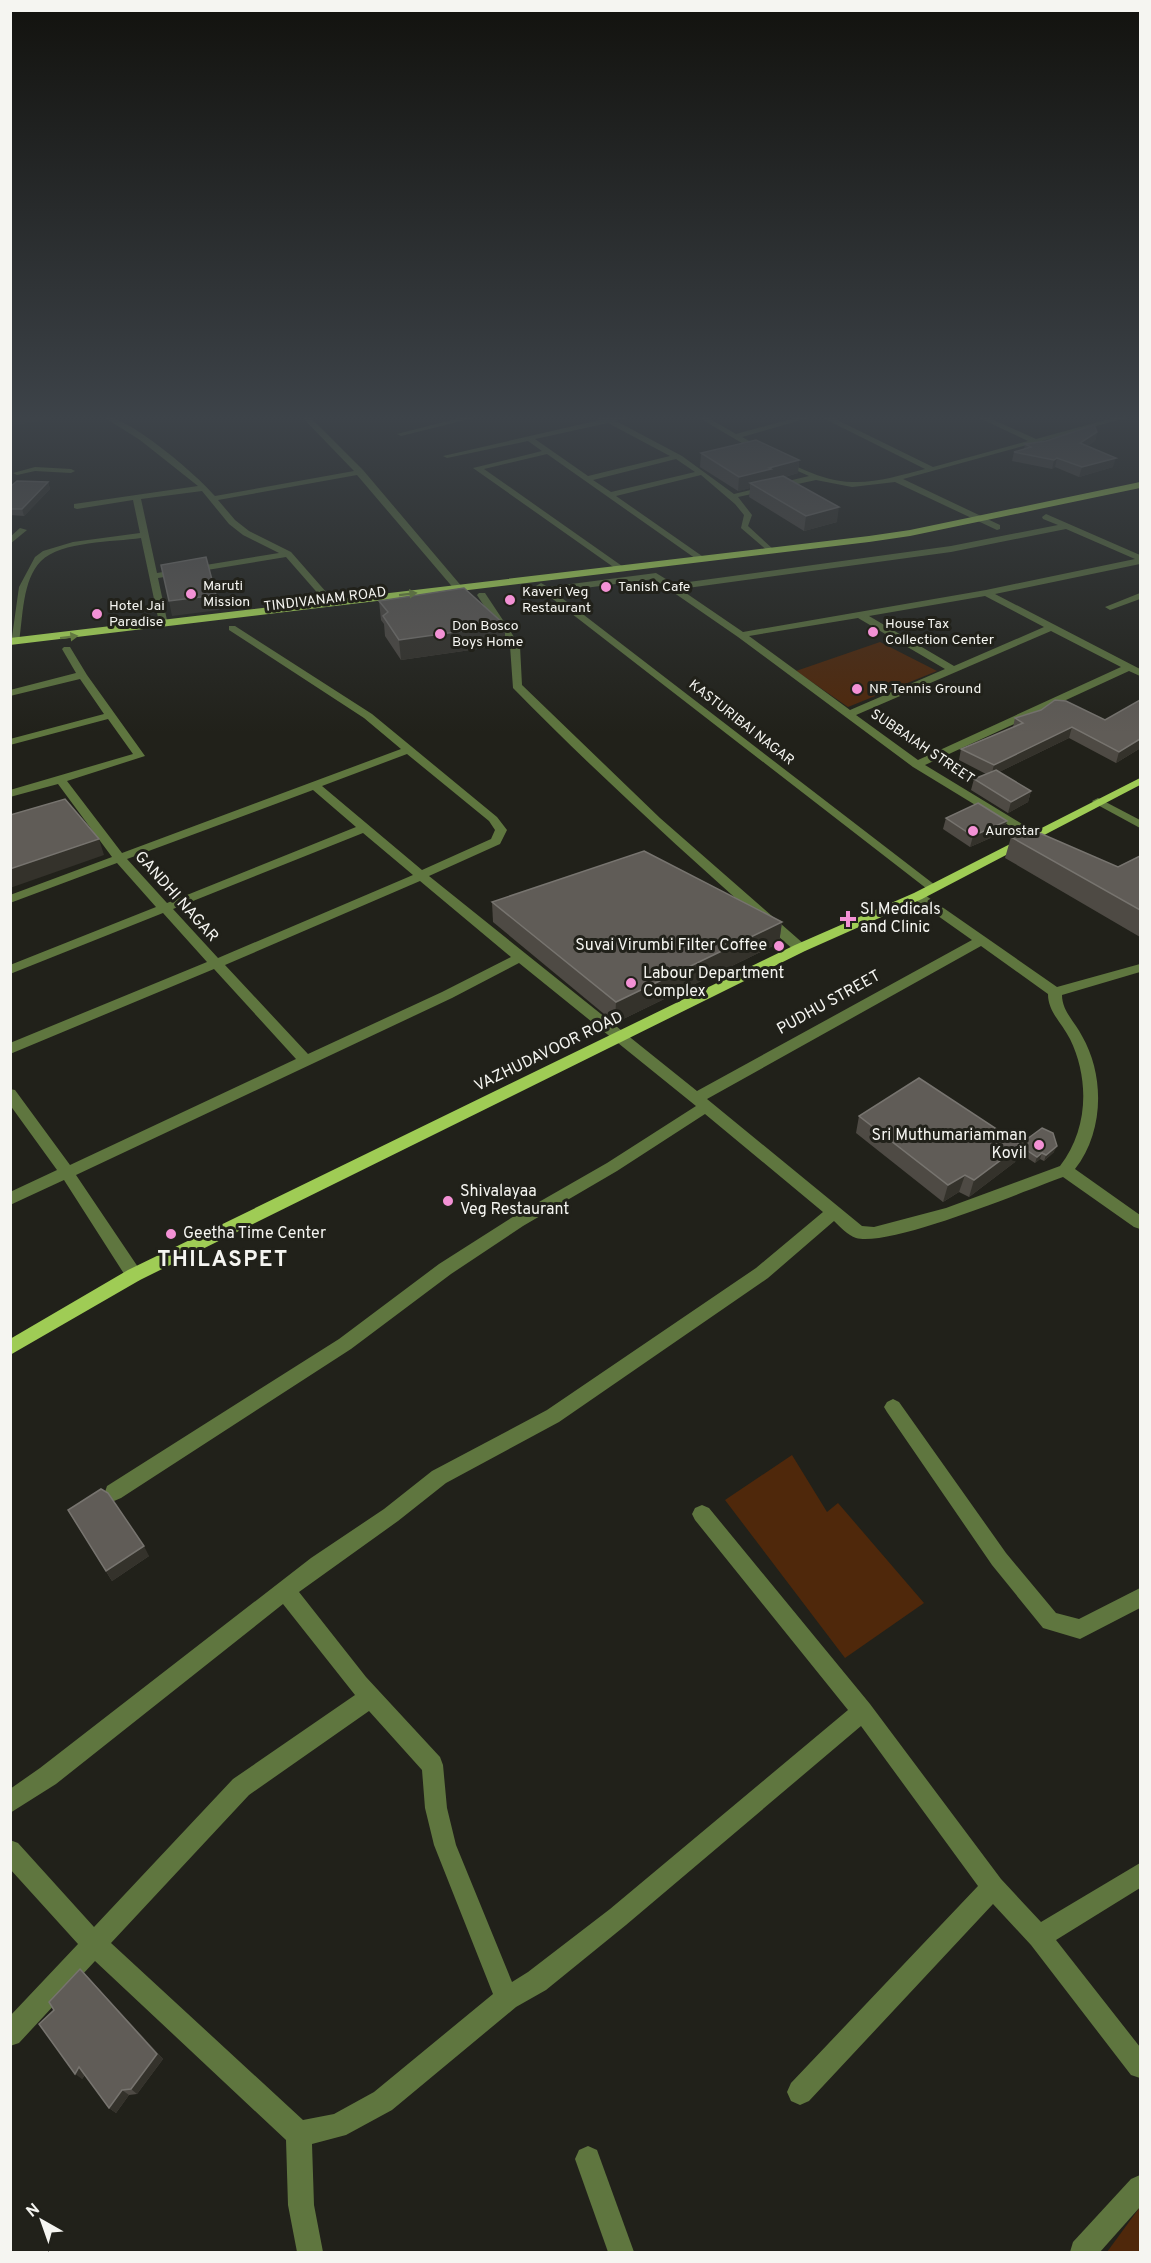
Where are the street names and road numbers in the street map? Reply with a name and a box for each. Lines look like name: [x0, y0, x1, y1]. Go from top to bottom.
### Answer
street label: TINDIVANAM ROAD: [263, 584, 387, 616]
street label: KASTURIBAI NAGAR: [685, 677, 797, 769]
street label: SUBBAIAH STREET: [867, 706, 977, 788]
street label: GANDHI NAGAR: [130, 847, 222, 947]
street label: PUDHU STREET: [774, 966, 884, 1040]
street label: VAZHUDAVOOR ROAD: [471, 1007, 627, 1097]

